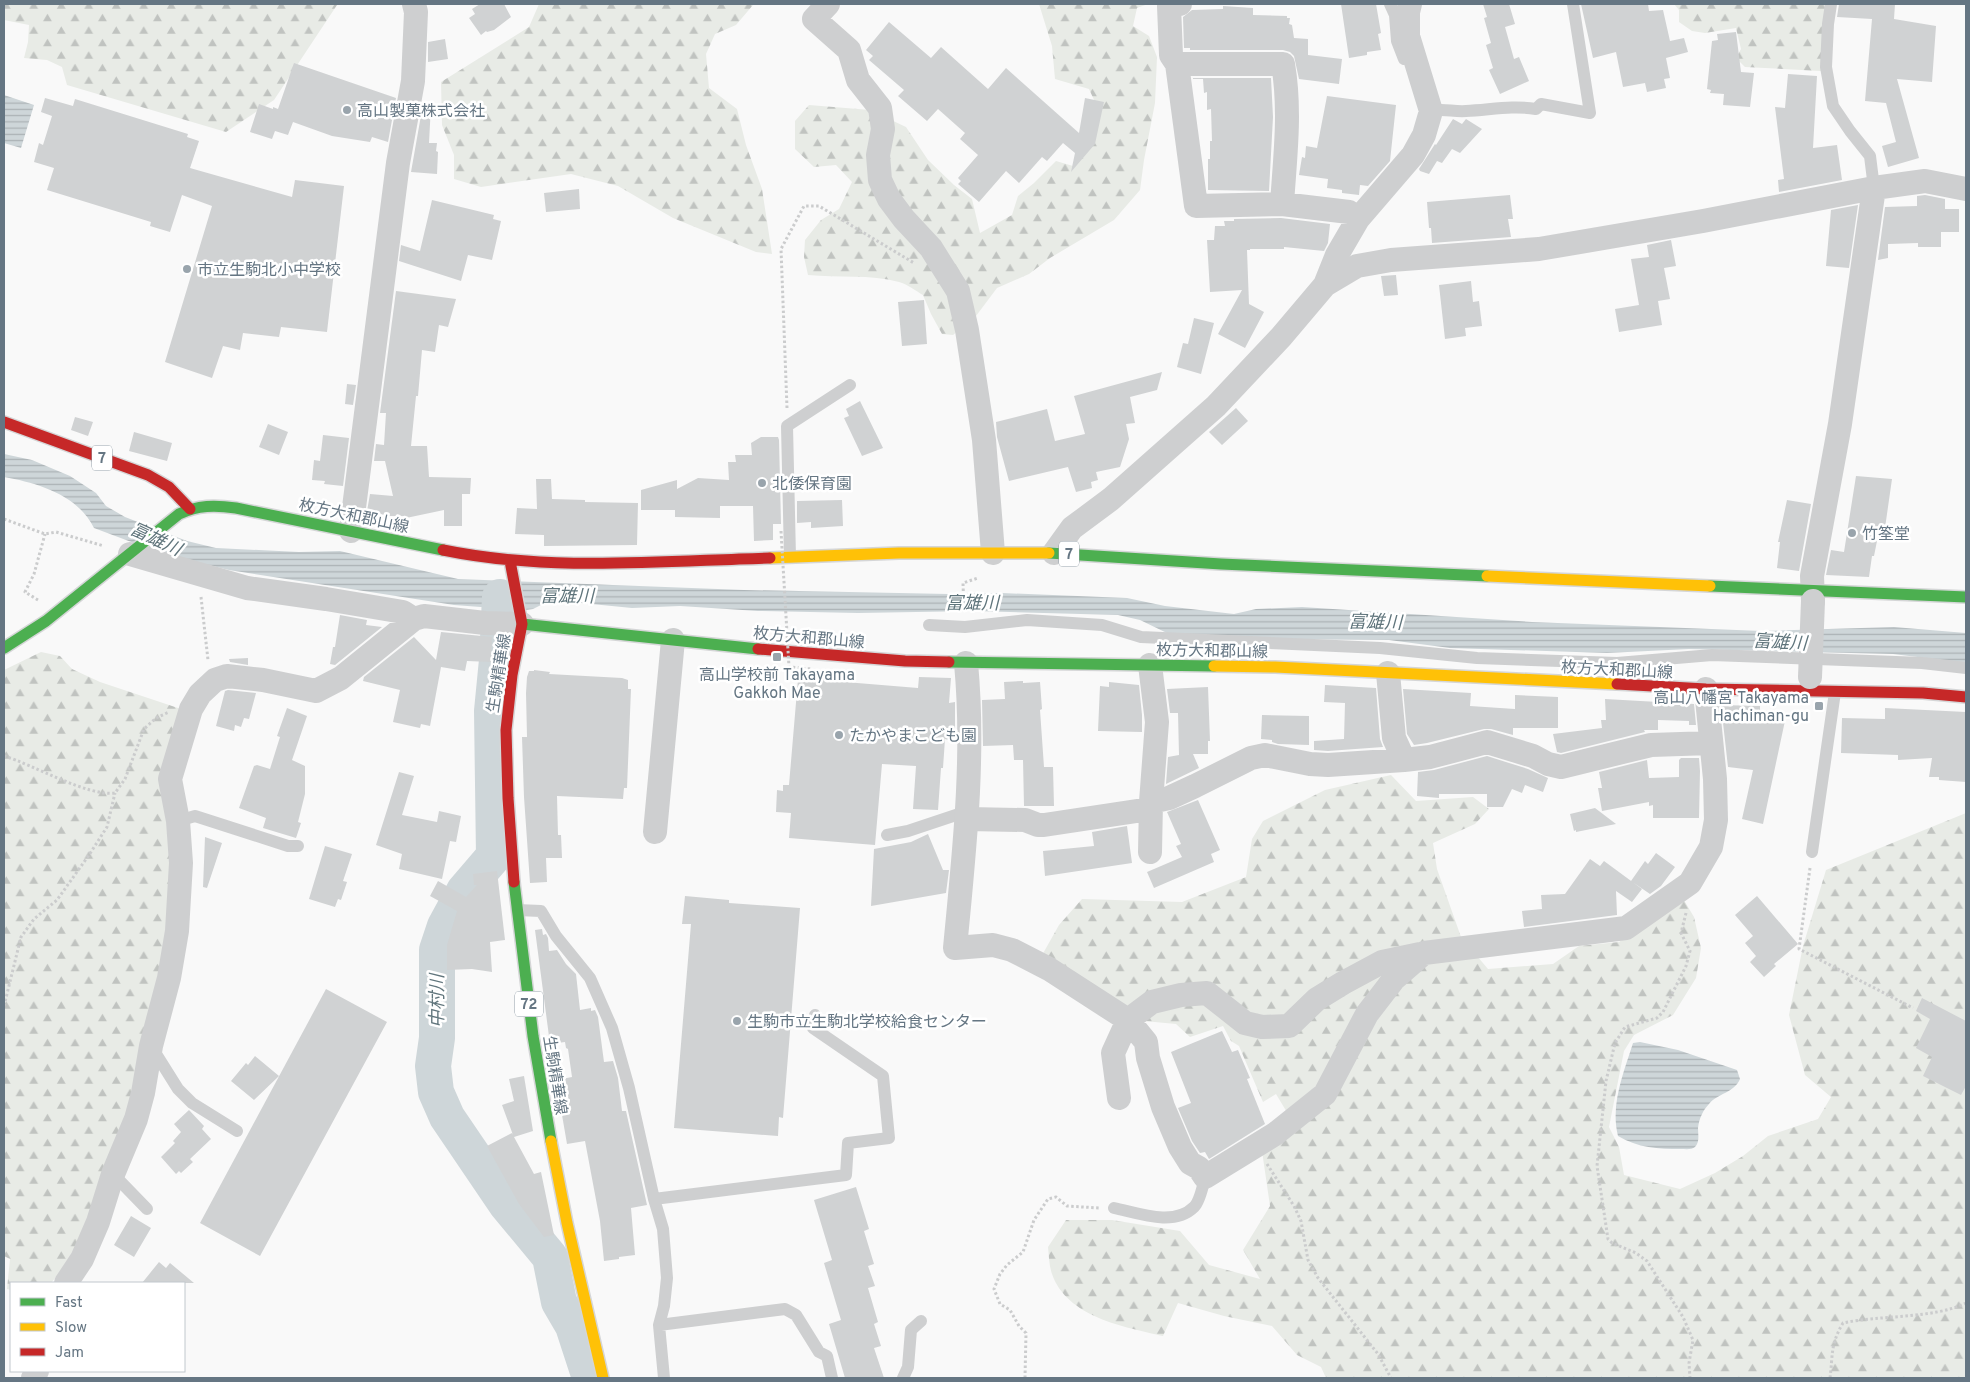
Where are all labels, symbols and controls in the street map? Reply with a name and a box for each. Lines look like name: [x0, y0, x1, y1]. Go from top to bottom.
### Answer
place label: 高山製菓株式会社: [357, 102, 485, 122]
marker: 高山製菓株式会社: [341, 104, 353, 116]
place label: 市立生駒北小中学校: [197, 261, 341, 281]
marker: 市立生駒北小中学校: [181, 263, 193, 275]
road number: 7: [92, 446, 112, 470]
place label: 北倭保育園: [772, 475, 852, 495]
marker: 北倭保育園: [756, 477, 768, 489]
street label: 枚方大和郡山線: [297, 496, 410, 538]
water label: 富雄川: [126, 519, 187, 563]
place label: 竹筌堂: [1862, 525, 1910, 545]
marker: 竹筌堂: [1846, 527, 1858, 539]
road number: 7: [1059, 542, 1079, 566]
water label: 富雄川: [540, 586, 596, 609]
water label: 富雄川: [945, 593, 1001, 616]
water label: 富雄川: [1348, 612, 1404, 636]
street label: 枚方大和郡山線: [752, 624, 865, 654]
water label: 富雄川: [1752, 631, 1809, 656]
street label: 生駒精華線: [484, 632, 516, 714]
street label: 枚方大和郡山線: [1156, 641, 1268, 663]
marker: 高山学校前 Takayama Gakkoh Mae: [771, 651, 783, 663]
street label: 枚方大和郡山線: [1560, 658, 1673, 684]
place label: 高山学校前 Takayama Gakkoh Mae: [699, 666, 855, 704]
place label: 高山八幡宮 Takayama Hachiman-gu: [1653, 689, 1809, 727]
marker: 高山八幡宮 Takayama Hachiman-gu: [1813, 700, 1825, 712]
place label: たかやまこども園: [849, 727, 977, 747]
marker: たかやまこども園: [833, 729, 845, 741]
water label: 中村川: [427, 972, 450, 1028]
road number: 72: [515, 992, 543, 1016]
place label: 生駒市立生駒北学校給食センター: [747, 1013, 987, 1033]
marker: 生駒市立生駒北学校給食センター: [731, 1015, 743, 1027]
street label: 生駒精華線: [538, 1034, 570, 1116]
legend: [10, 1282, 185, 1372]
text: Fast: [55, 1294, 83, 1313]
text: Slow: [55, 1319, 87, 1338]
text: Jam: [55, 1344, 84, 1363]

